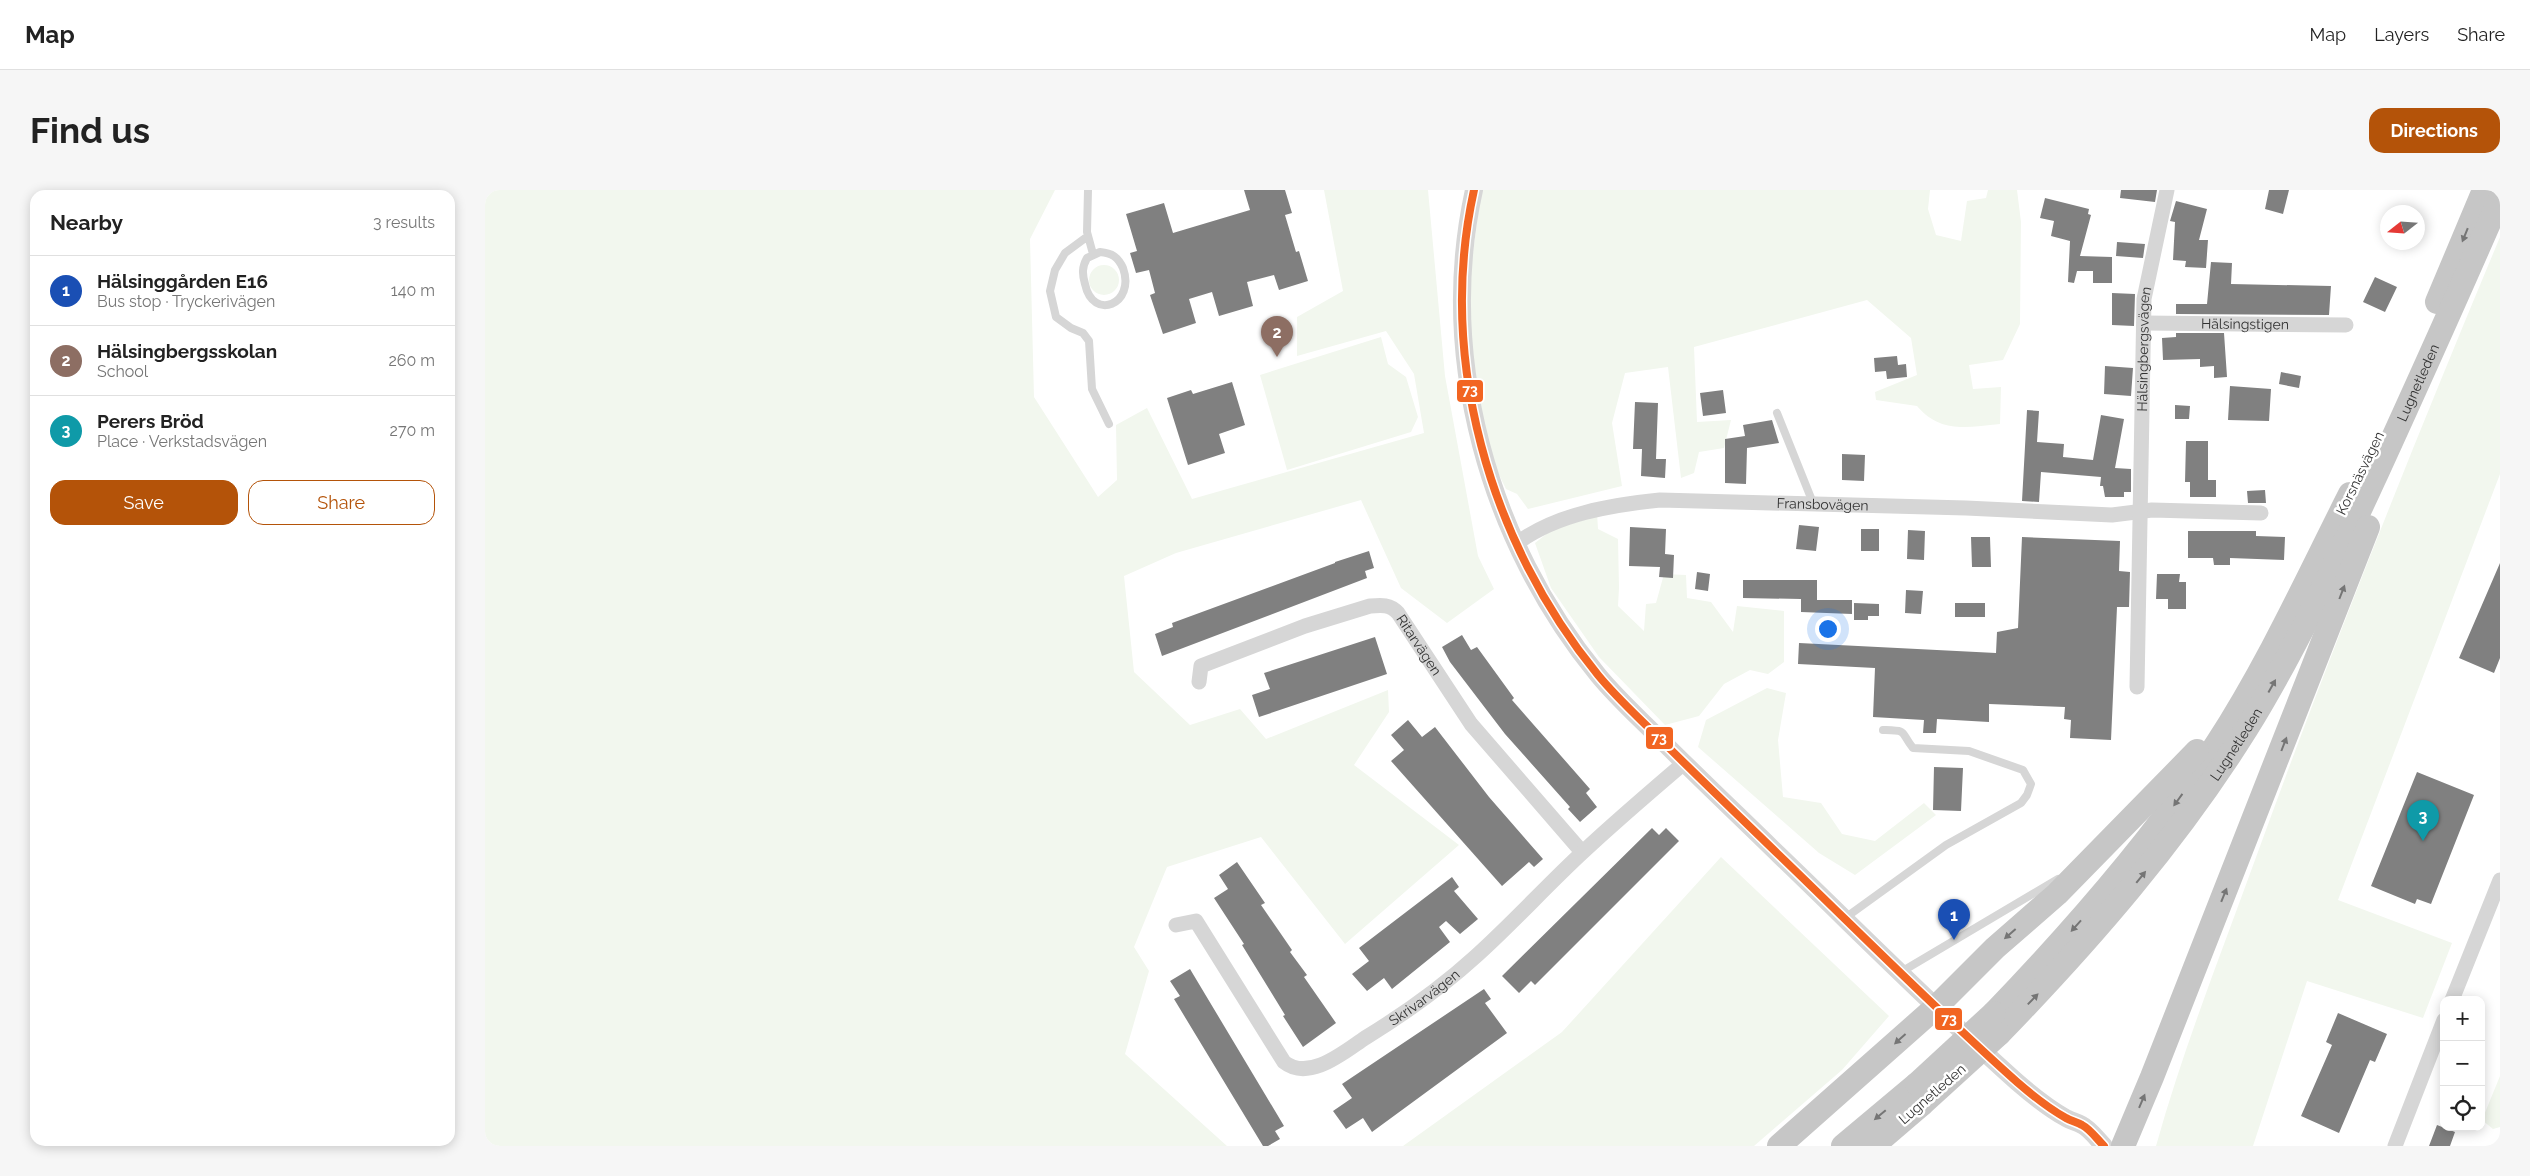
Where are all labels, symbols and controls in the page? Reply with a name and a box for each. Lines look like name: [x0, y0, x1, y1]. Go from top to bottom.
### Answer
text: Map: [25, 20, 75, 49]
text: Map: [2310, 24, 2346, 45]
text: Layers: [2374, 24, 2429, 45]
text: Share: [2457, 24, 2505, 45]
button: Directions: [2369, 108, 2500, 153]
text: Find us: [30, 110, 150, 151]
north arrow: [2380, 205, 2425, 250]
text: Nearby: [50, 210, 123, 235]
text: 3 results: [373, 213, 435, 232]
one-way arrow: [2460, 228, 2468, 242]
text: Hälsinggården E16: [97, 270, 268, 292]
text: 1: [62, 281, 70, 300]
text: 140 m: [391, 281, 435, 300]
street label: Hälsingbergsvägen: [2134, 285, 2154, 412]
text: Bus stop · Tryckerivägen: [97, 292, 275, 311]
pin: 2: [1261, 316, 1293, 357]
street label: Hälsingstigen: [2201, 316, 2289, 332]
text: Hälsingbergsskolan: [97, 340, 277, 362]
street label: Lugnetleden: [2394, 342, 2442, 424]
text: 2: [61, 351, 71, 370]
text: 260 m: [388, 351, 435, 370]
text: School: [97, 362, 148, 381]
line badge: 73: [1456, 379, 1484, 403]
text: 73: [1462, 382, 1478, 398]
text: Perers Bröd: [97, 410, 204, 432]
text: 3: [62, 421, 70, 440]
text: 270 m: [390, 421, 435, 440]
street label: Korsnäsvägen: [2333, 429, 2387, 517]
text: Place · Verkstadsvägen: [97, 432, 267, 451]
button: Save: [50, 480, 238, 525]
button: Share: [248, 480, 435, 525]
street label: Fransbovägen: [1776, 495, 1869, 513]
one-way arrow: [2339, 585, 2346, 600]
street label: Ritarvägen: [1393, 612, 1445, 678]
your location: [1815, 616, 1841, 642]
one-way arrow: [2268, 678, 2276, 693]
street label: Lugnetleden: [2207, 705, 2265, 784]
line badge: 73: [1645, 726, 1674, 750]
text: 73: [1651, 730, 1667, 746]
one-way arrow: [2280, 737, 2288, 751]
one-way arrow: [2173, 793, 2183, 807]
pin: 3: [2407, 800, 2439, 841]
one-way arrow: [2135, 871, 2146, 884]
one-way arrow: [2221, 888, 2229, 902]
pin: 1: [1938, 899, 1970, 940]
one-way arrow: [2070, 919, 2081, 932]
one-way arrow: [2005, 928, 2017, 940]
street label: Skrivarvägen: [1386, 966, 1463, 1029]
one-way arrow: [2027, 993, 2039, 1005]
map controls: [2440, 996, 2485, 1131]
button: +: [2440, 996, 2485, 1041]
line badge: 73: [1934, 1007, 1963, 1031]
text: 73: [1941, 1011, 1957, 1027]
one-way arrow: [1894, 1033, 1906, 1045]
button: −: [2440, 1041, 2485, 1086]
street label: Lugnetleden: [1895, 1061, 1969, 1127]
button: locate: [2440, 1086, 2485, 1131]
one-way arrow: [2138, 1093, 2146, 1108]
one-way arrow: [1874, 1110, 1887, 1121]

